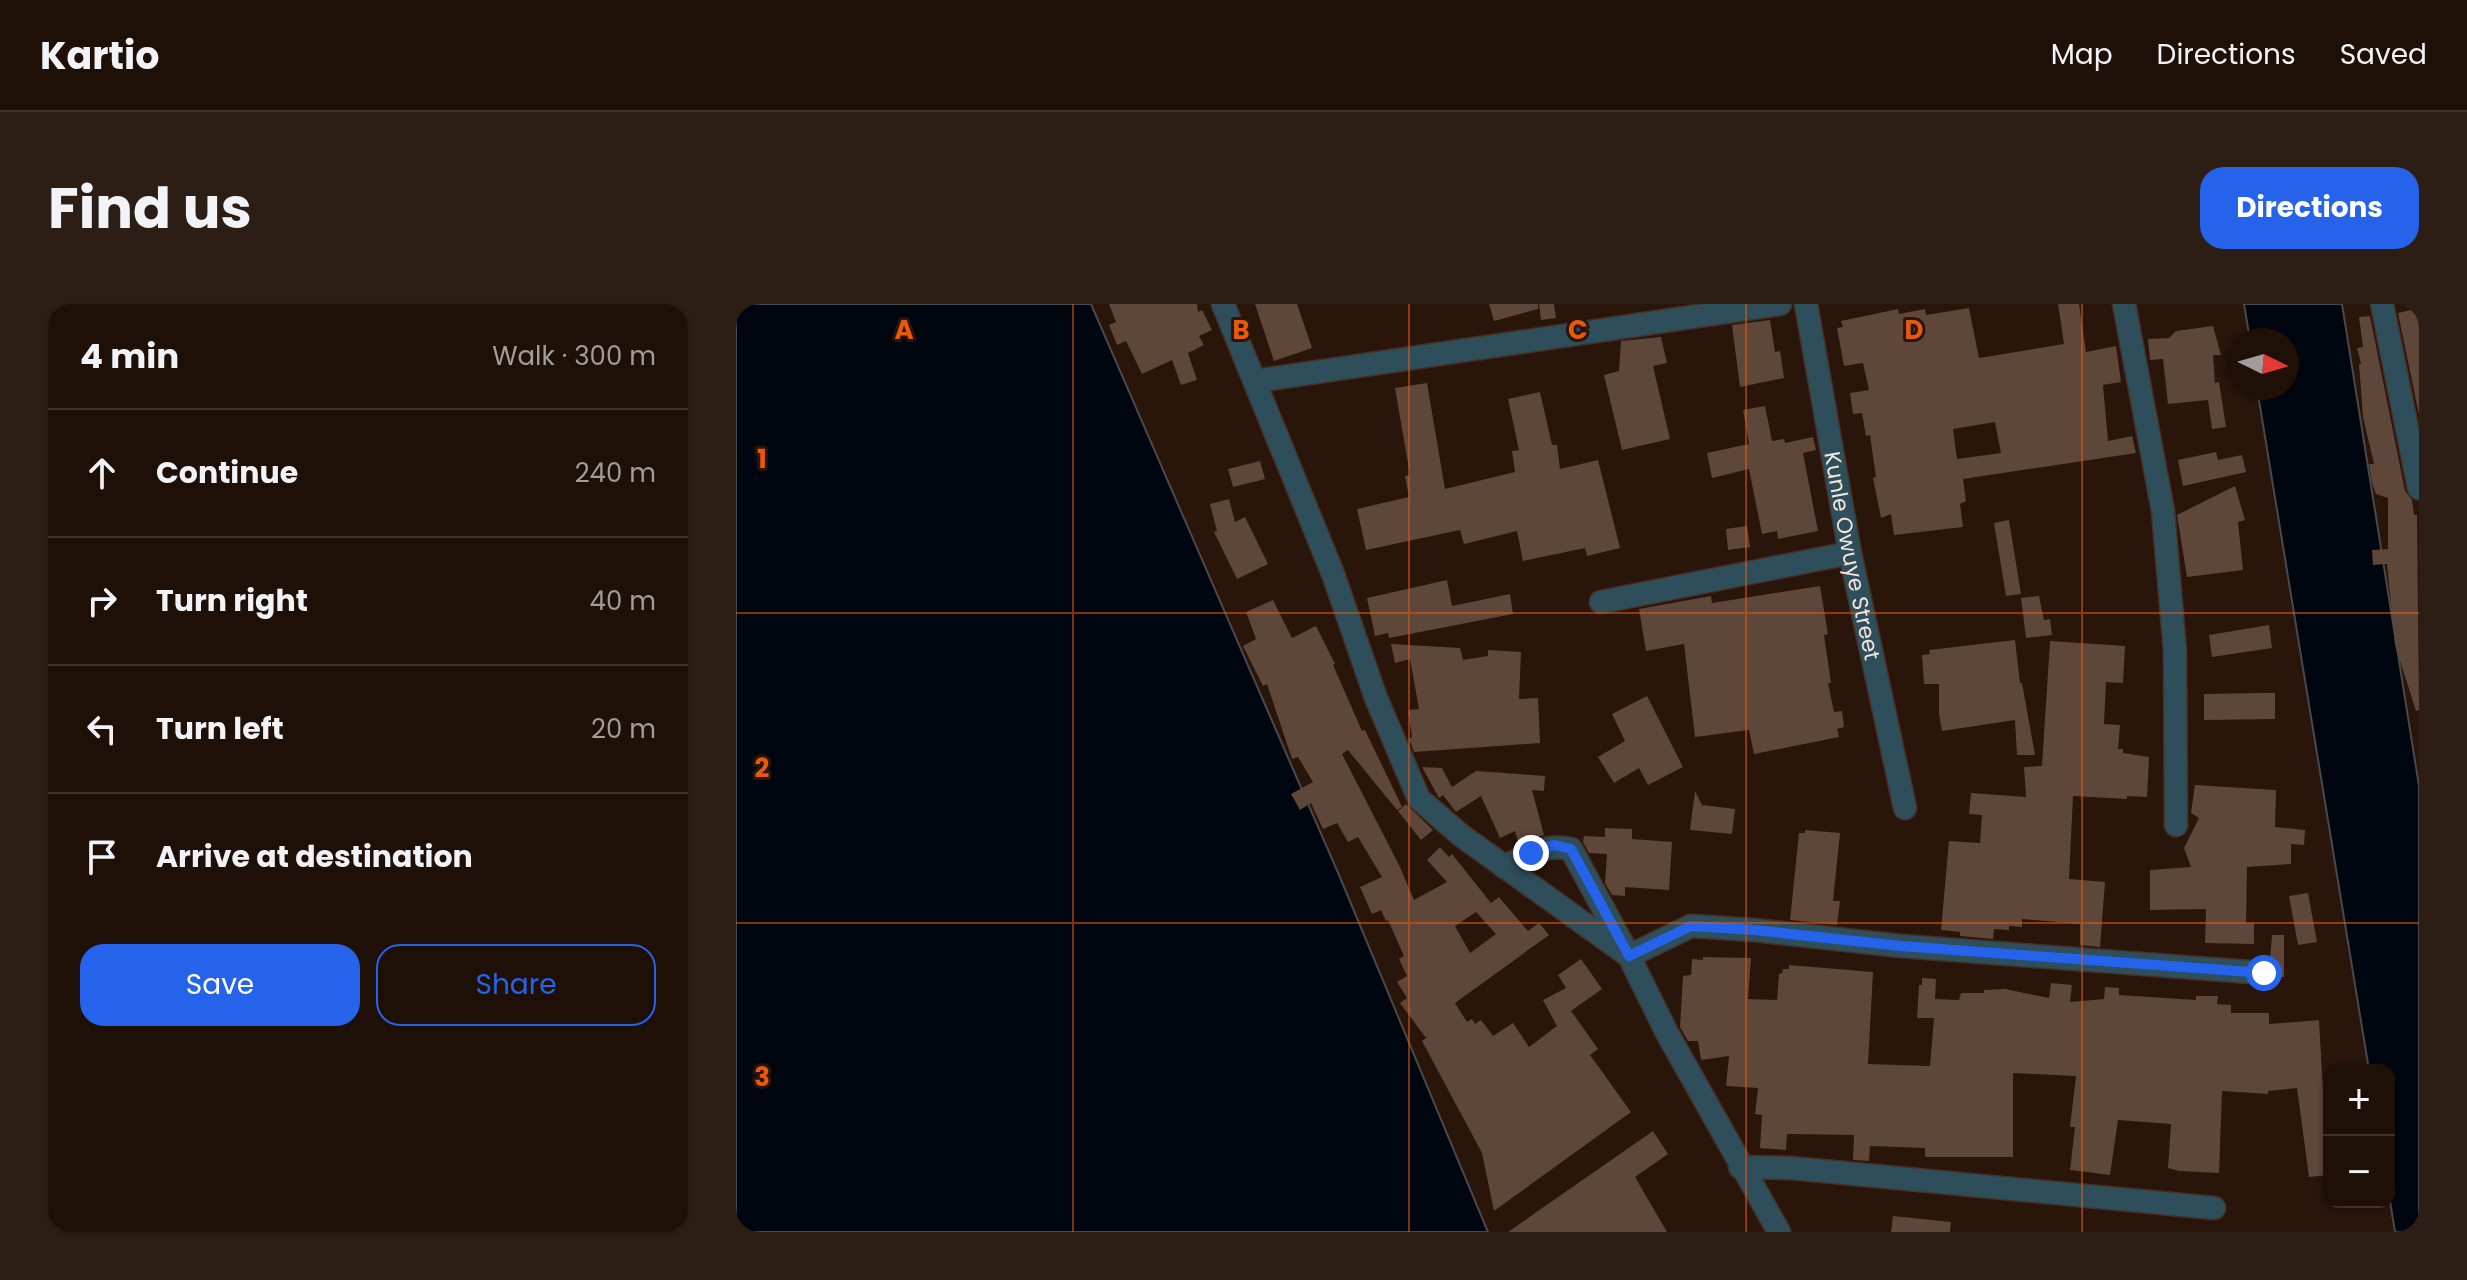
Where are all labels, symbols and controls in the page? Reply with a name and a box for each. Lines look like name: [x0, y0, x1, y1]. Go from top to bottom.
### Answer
text: Kartio: [40, 29, 159, 82]
text: Map: [2051, 35, 2113, 74]
text: Directions: [2157, 35, 2296, 74]
text: Saved: [2340, 35, 2427, 74]
button: Directions: [2200, 167, 2419, 249]
text: Find us: [48, 169, 252, 248]
text: A: [894, 312, 914, 348]
text: B: [1232, 312, 1250, 348]
text: C: [1568, 312, 1588, 348]
text: D: [1905, 312, 1924, 348]
north arrow: [2227, 328, 2299, 400]
text: 4 min: [80, 332, 179, 380]
text: Walk · 300 m: [492, 338, 656, 374]
text: 1: [757, 441, 767, 477]
street label: Kunle Owuye Street: [1817, 449, 1888, 663]
icon: ahead: [80, 451, 124, 495]
text: Continue: [156, 451, 298, 494]
text: 240 m: [575, 455, 656, 491]
icon: right: [80, 579, 124, 623]
text: Turn right: [156, 579, 308, 622]
text: 40 m: [590, 583, 656, 619]
icon: left: [80, 707, 124, 751]
text: Turn left: [156, 707, 284, 750]
text: 20 m: [591, 711, 656, 747]
text: 2: [755, 750, 770, 786]
icon: arrive: [80, 835, 124, 879]
text: Arrive at destination: [156, 835, 473, 878]
route end: [1513, 835, 1549, 871]
button: Save: [80, 944, 360, 1026]
button: Share: [376, 944, 656, 1026]
route start: [2246, 955, 2282, 991]
text: 3: [754, 1059, 770, 1095]
map controls: [2323, 1064, 2395, 1208]
button: +: [2323, 1064, 2395, 1136]
button: −: [2323, 1136, 2395, 1208]

